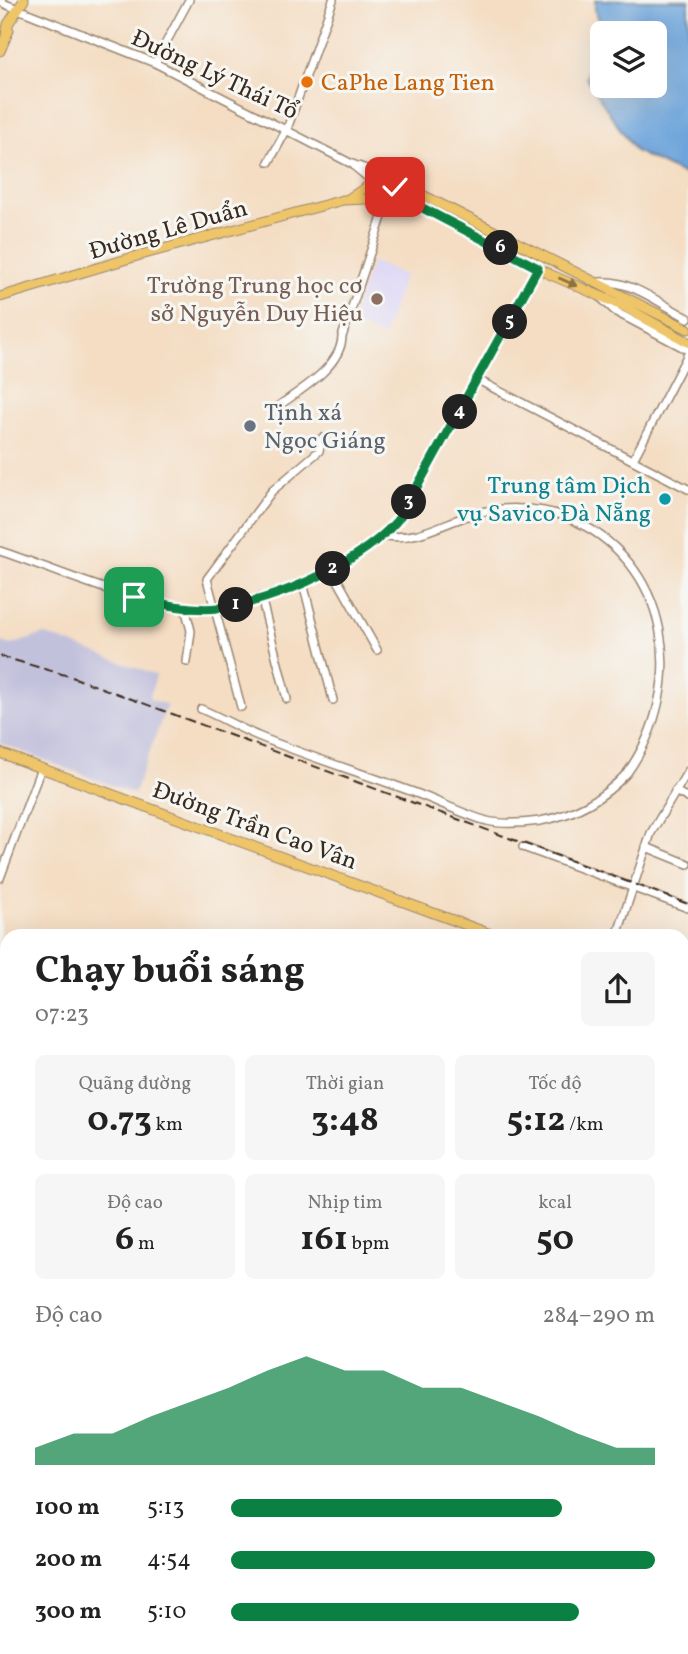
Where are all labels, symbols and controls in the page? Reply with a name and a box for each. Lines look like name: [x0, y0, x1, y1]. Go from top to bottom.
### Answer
map controls: [590, 21, 667, 98]
button: layers: [590, 21, 667, 98]
street label: Đường Lý Thái Tổ: [125, 22, 303, 129]
place label: CaPhe Lang Tien: [321, 67, 495, 101]
marker: CaPhe Lang Tien: [299, 74, 315, 90]
pin: [365, 157, 425, 217]
icon: check: [376, 168, 414, 206]
street label: Đường Lê Duẩn: [85, 192, 252, 270]
pin: 6: [484, 230, 518, 266]
text: 6: [495, 234, 506, 260]
place label: Trường Trung học cơ sở Nguyễn Duy Hiệu: [147, 270, 363, 332]
one-way arrow: [558, 276, 578, 288]
marker: Trường Trung học cơ sở Nguyễn Duy Hiệu: [369, 291, 385, 307]
pin: 5: [492, 304, 528, 340]
text: 5: [505, 308, 514, 334]
pin: 4: [442, 394, 477, 430]
place label: Tịnh xá Ngọc Giáng: [264, 397, 386, 459]
text: 4: [454, 398, 465, 424]
marker: Tịnh xá Ngọc Giáng: [242, 418, 258, 434]
place label: Trung tâm Dịch vụ Savico Đà Nẵng: [457, 470, 651, 532]
pin: 3: [392, 484, 426, 520]
text: 3: [404, 488, 413, 514]
marker: Trung tâm Dịch vụ Savico Đà Nẵng: [657, 491, 673, 507]
pin: 2: [316, 552, 350, 586]
text: 2: [328, 555, 337, 581]
pin: [104, 567, 164, 627]
icon: arrive: [115, 578, 153, 616]
pin: 1: [218, 588, 254, 622]
text: 1: [232, 591, 239, 617]
street label: Đường Trần Cao Vân: [147, 774, 361, 880]
text: Chạy buổi sáng: [35, 946, 305, 999]
button: share: [581, 952, 655, 1026]
text: 07:23: [35, 999, 89, 1031]
text: Quãng đường: [79, 1071, 191, 1097]
text: Thời gian: [306, 1071, 384, 1097]
text: Tốc độ: [528, 1071, 582, 1097]
text: 0.73: [87, 1097, 152, 1145]
text: 3:48: [311, 1097, 379, 1145]
text: 5:12: [507, 1097, 566, 1145]
text: km: [152, 1112, 183, 1138]
text: /km: [566, 1112, 603, 1138]
text: Độ cao: [107, 1190, 163, 1216]
text: Nhịp tim: [307, 1190, 383, 1216]
text: kcal: [538, 1190, 572, 1216]
text: 6: [115, 1216, 134, 1264]
text: 161: [300, 1216, 348, 1264]
text: 50: [536, 1216, 574, 1264]
text: m: [134, 1231, 155, 1257]
text: bpm: [348, 1231, 390, 1257]
text: Độ cao: [35, 1300, 103, 1332]
text: 284–290 m: [543, 1300, 655, 1332]
text: 100 m: [35, 1492, 100, 1524]
text: 5:13: [147, 1492, 184, 1524]
text: 200 m: [35, 1544, 102, 1576]
text: 4:54: [147, 1544, 191, 1576]
text: 300 m: [35, 1596, 102, 1628]
text: 5:10: [147, 1596, 186, 1628]

